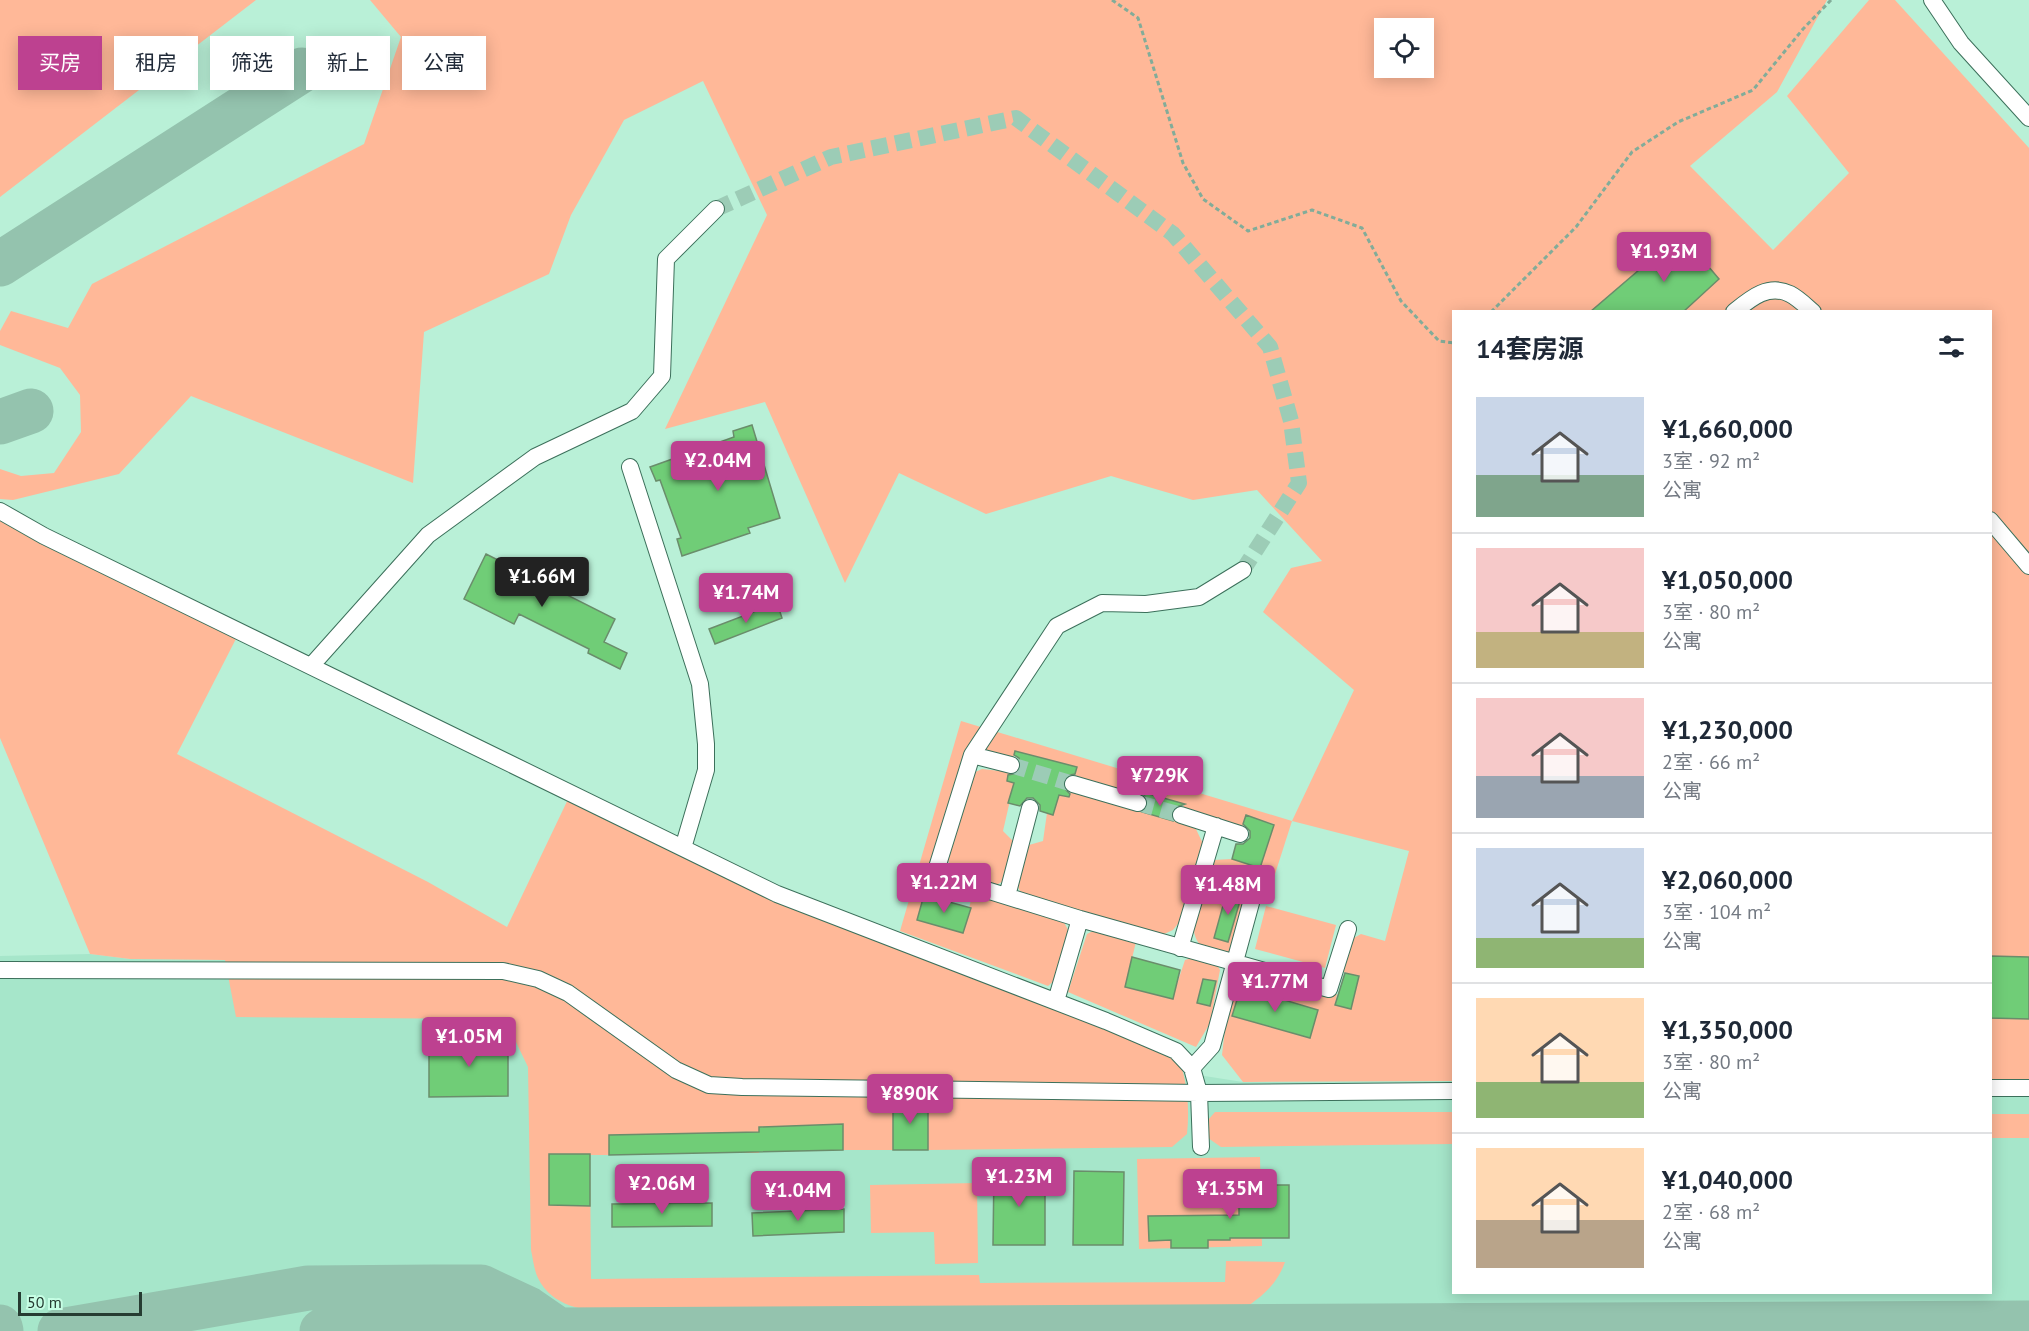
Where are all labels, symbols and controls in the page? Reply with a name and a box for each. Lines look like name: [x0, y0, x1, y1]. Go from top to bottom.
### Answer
map controls: [1374, 18, 1434, 78]
button: locate: [1374, 18, 1434, 78]
chip: 买房: [18, 36, 102, 90]
chip: 租房: [114, 36, 198, 90]
chip: 筛选: [210, 36, 294, 90]
chip: 新上: [306, 36, 390, 90]
chip: 公寓: [402, 36, 486, 90]
pin: ¥1.93M: [1615, 232, 1713, 283]
text: ¥1.93M: [1631, 238, 1697, 264]
icon: filters: [1935, 330, 1968, 363]
text: 14套房源: [1476, 332, 1583, 365]
text: ¥1,660,000: [1662, 412, 1793, 445]
icon: home: [1524, 421, 1596, 493]
pin: ¥2.04M: [669, 441, 767, 492]
text: ¥2.04M: [685, 447, 751, 473]
text: 3室 · 92 m²: [1662, 448, 1760, 474]
text: 公寓: [1662, 477, 1702, 503]
pin: ¥1.66M: [493, 557, 591, 608]
text: ¥1.66M: [509, 563, 575, 589]
text: ¥1,050,000: [1662, 563, 1793, 596]
icon: home: [1524, 572, 1596, 644]
pin: ¥1.74M: [697, 573, 795, 624]
text: ¥1.74M: [713, 579, 779, 605]
text: 3室 · 80 m²: [1662, 599, 1760, 625]
text: 公寓: [1662, 628, 1702, 654]
text: ¥1,230,000: [1662, 713, 1793, 746]
icon: home: [1524, 722, 1596, 794]
text: 2室 · 66 m²: [1662, 749, 1760, 775]
pin: ¥729K: [1118, 756, 1202, 807]
text: ¥729K: [1131, 762, 1189, 788]
text: 公寓: [1662, 778, 1702, 804]
pin: ¥1.22M: [895, 863, 993, 914]
text: ¥2,060,000: [1662, 863, 1793, 896]
pin: ¥1.48M: [1179, 865, 1277, 916]
text: ¥1.22M: [911, 869, 977, 895]
text: ¥1.48M: [1195, 871, 1261, 897]
icon: home: [1524, 872, 1596, 944]
text: 3室 · 104 m²: [1662, 899, 1771, 925]
text: 公寓: [1662, 928, 1702, 954]
pin: ¥1.77M: [1226, 962, 1324, 1013]
text: ¥1.77M: [1242, 968, 1308, 994]
text: ¥1,350,000: [1662, 1013, 1793, 1046]
pin: ¥1.05M: [420, 1017, 518, 1068]
icon: home: [1524, 1022, 1596, 1094]
text: ¥1.05M: [436, 1023, 502, 1049]
text: 3室 · 80 m²: [1662, 1049, 1760, 1075]
pin: ¥890K: [868, 1074, 952, 1125]
text: 公寓: [1662, 1078, 1702, 1104]
text: ¥890K: [881, 1080, 939, 1106]
pin: ¥1.23M: [970, 1157, 1068, 1208]
text: ¥1.23M: [986, 1163, 1052, 1189]
text: ¥1,040,000: [1662, 1163, 1793, 1196]
pin: ¥2.06M: [613, 1164, 711, 1215]
pin: ¥1.35M: [1181, 1169, 1279, 1220]
text: ¥2.06M: [629, 1170, 695, 1196]
pin: ¥1.04M: [749, 1171, 847, 1222]
icon: home: [1524, 1172, 1596, 1244]
text: ¥1.35M: [1197, 1175, 1263, 1201]
text: ¥1.04M: [765, 1177, 831, 1203]
text: 2室 · 68 m²: [1662, 1199, 1760, 1225]
text: 公寓: [1662, 1228, 1702, 1254]
scale bar: [18, 1289, 142, 1316]
text: 50 m: [27, 1292, 62, 1312]

